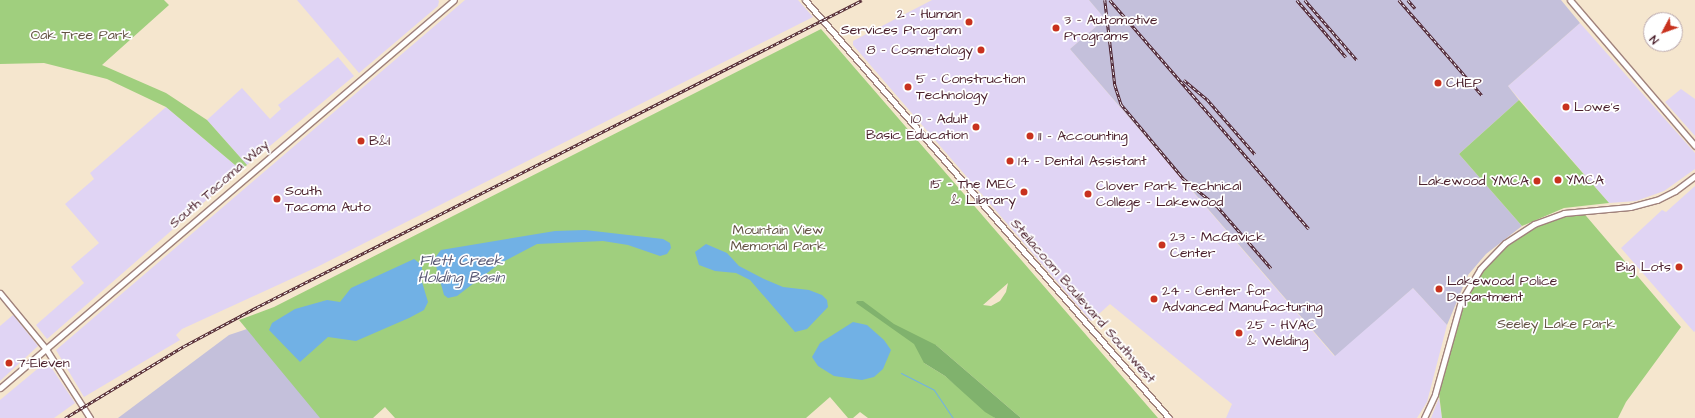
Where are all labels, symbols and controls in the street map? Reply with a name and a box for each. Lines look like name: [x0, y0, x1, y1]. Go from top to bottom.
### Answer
place label: 2 - Human Services Program: [841, 6, 961, 38]
place label: 3 - Automotive Programs: [1064, 12, 1158, 44]
north arrow: [1643, 12, 1683, 52]
marker: 2 - Human Services Program: [964, 17, 974, 27]
marker: 3 - Automotive Programs: [1051, 23, 1061, 33]
park label: Oak Tree Park: [31, 27, 131, 43]
text: N: [1646, 32, 1662, 47]
place label: 8 - Cosmetology: [867, 42, 973, 58]
marker: 8 - Cosmetology: [976, 45, 986, 55]
place label: 5 - Construction Technology: [916, 71, 1025, 104]
place label: CHEP: [1446, 75, 1482, 91]
marker: CHEP: [1433, 78, 1443, 88]
marker: 5 - Construction Technology: [903, 82, 913, 92]
place label: Lowe's: [1574, 99, 1620, 115]
marker: Lowe's: [1561, 102, 1571, 112]
place label: 10 - Adult Basic Education: [866, 111, 968, 144]
marker: 10 - Adult Basic Education: [971, 122, 981, 132]
place label: 11 - Accounting: [1038, 128, 1128, 144]
marker: 11 - Accounting: [1025, 131, 1035, 141]
place label: B&I: [369, 133, 390, 149]
street label: South Tacoma Way: [166, 136, 272, 232]
marker: B&I: [356, 136, 366, 146]
place label: 14 - Dental Assistant: [1018, 153, 1147, 169]
marker: 14 - Dental Assistant: [1005, 156, 1015, 166]
place label: YMCA: [1566, 172, 1604, 188]
place label: Lakewood YMCA: [1418, 173, 1529, 189]
marker: YMCA: [1553, 175, 1563, 185]
place label: 15 - The MEC & Library: [930, 176, 1016, 208]
marker: Lakewood YMCA: [1532, 176, 1542, 186]
place label: Clover Park Technical College - Lakewood: [1096, 178, 1242, 210]
place label: South Tacoma Auto: [285, 183, 371, 216]
marker: 15 - The MEC & Library: [1019, 187, 1029, 197]
marker: Clover Park Technical College - Lakewood: [1083, 189, 1093, 199]
marker: South Tacoma Auto: [272, 194, 282, 204]
street label: Steilacoom Boulevard Southwest: [1007, 215, 1159, 387]
park label: Mountain View Memorial Park: [730, 222, 826, 254]
place label: 23 - McGavick Center: [1170, 229, 1265, 262]
marker: 23 - McGavick Center: [1157, 240, 1167, 250]
water label: Flett Creek Holding Basin: [418, 251, 504, 286]
place label: Big Lots: [1616, 259, 1671, 275]
marker: Big Lots: [1674, 262, 1684, 272]
place label: Lakewood Police Department: [1447, 273, 1557, 306]
place label: 24 - Center for Advanced Manufacturing: [1162, 283, 1323, 316]
marker: Lakewood Police Department: [1434, 284, 1444, 294]
marker: 24 - Center for Advanced Manufacturing: [1149, 294, 1159, 304]
park label: Seeley Lake Park: [1497, 316, 1615, 332]
place label: 25 - HVAC & Welding: [1247, 317, 1317, 350]
marker: 25 - HVAC & Welding: [1234, 328, 1244, 338]
place label: 7-Eleven: [17, 355, 70, 371]
marker: 7-Eleven: [4, 358, 14, 368]

